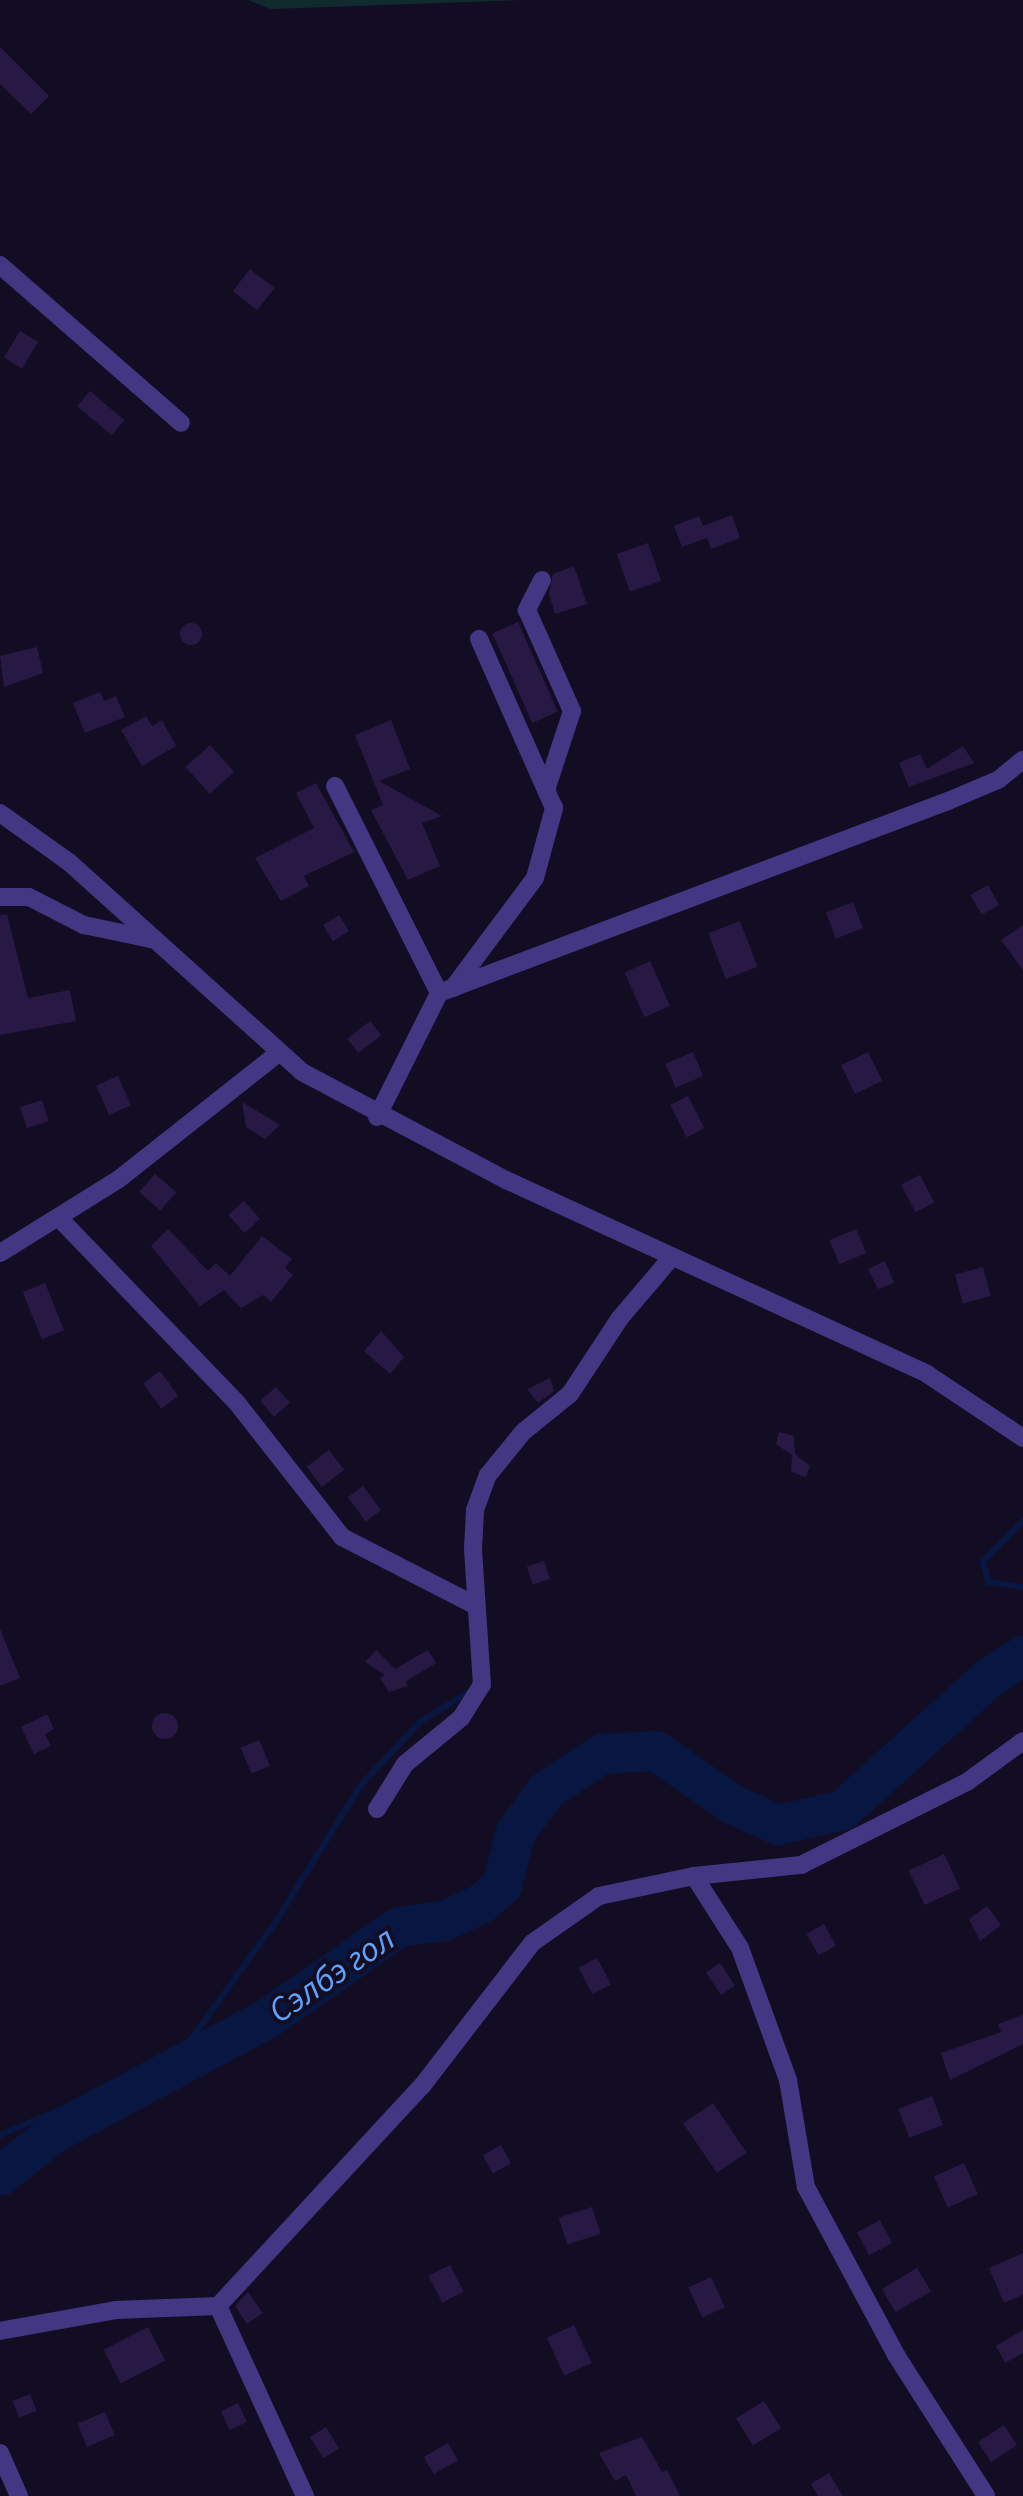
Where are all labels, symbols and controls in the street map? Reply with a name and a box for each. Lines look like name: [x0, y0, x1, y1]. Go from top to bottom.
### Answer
water label: Сэлбэ гол: [261, 1918, 403, 2032]

